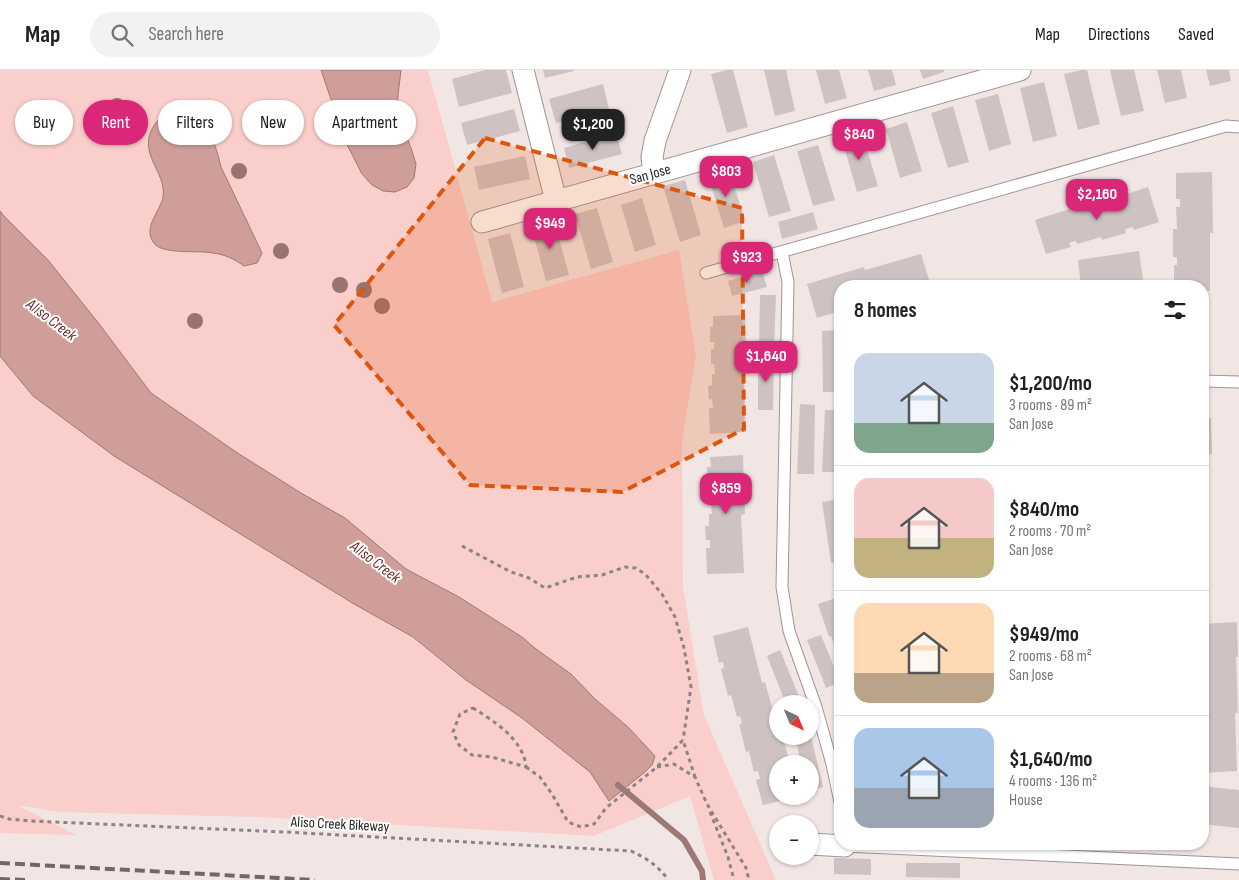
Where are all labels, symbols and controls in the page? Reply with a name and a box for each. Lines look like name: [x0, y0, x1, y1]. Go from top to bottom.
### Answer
search box: [90, 12, 440, 57]
text: Map: [25, 20, 60, 49]
icon: search: [108, 21, 136, 49]
text: Search here: [148, 23, 224, 46]
text: Map: [1035, 24, 1060, 45]
text: Directions: [1088, 24, 1150, 45]
text: Saved: [1178, 24, 1214, 45]
chip: Buy: [15, 100, 73, 145]
chip: Rent: [83, 100, 148, 145]
chip: Filters: [158, 100, 232, 145]
chip: New: [242, 100, 304, 145]
chip: Apartment: [314, 100, 416, 145]
pin: $1,200: [552, 108, 634, 151]
text: $1,200: [573, 115, 613, 134]
pin: $840: [829, 118, 889, 161]
text: $840: [844, 125, 874, 144]
pin: $803: [696, 156, 756, 198]
street label: San Jose: [627, 160, 673, 189]
text: $803: [711, 162, 741, 181]
pin: $2,160: [1056, 178, 1138, 221]
text: $2,160: [1077, 185, 1117, 204]
pin: $949: [520, 208, 580, 250]
text: $949: [535, 214, 565, 233]
pin: $923: [717, 242, 777, 284]
text: $923: [732, 248, 762, 267]
water label: Aliso Creek: [21, 295, 81, 346]
icon: filters: [1161, 296, 1189, 324]
text: 8 homes: [854, 298, 917, 323]
pin: $1,640: [725, 340, 807, 383]
text: $1,640: [745, 347, 787, 366]
text: $1,200/mo: [1009, 371, 1092, 396]
icon: home: [894, 373, 954, 433]
text: 3 rooms · 89 m²: [1009, 396, 1092, 415]
text: San Jose: [1009, 415, 1054, 434]
pin: $859: [696, 472, 756, 515]
text: $859: [711, 479, 741, 498]
text: $840/mo: [1009, 497, 1079, 522]
icon: home: [894, 498, 954, 558]
text: 2 rooms · 70 m²: [1009, 522, 1091, 541]
water label: Aliso Creek: [345, 537, 405, 588]
text: San Jose: [1009, 541, 1054, 560]
text: $949/mo: [1009, 622, 1079, 647]
icon: home: [894, 623, 954, 683]
text: 2 rooms · 68 m²: [1009, 647, 1092, 666]
text: San Jose: [1009, 666, 1054, 685]
north arrow: [769, 695, 819, 745]
map controls: [769, 695, 819, 865]
text: $1,640/mo: [1009, 747, 1092, 772]
icon: home: [894, 748, 954, 808]
button: +: [769, 755, 819, 805]
text: 4 rooms · 136 m²: [1009, 772, 1097, 791]
text: House: [1009, 791, 1043, 810]
street label: Aliso Creek Bikeway: [289, 812, 390, 837]
button: −: [769, 815, 819, 865]

